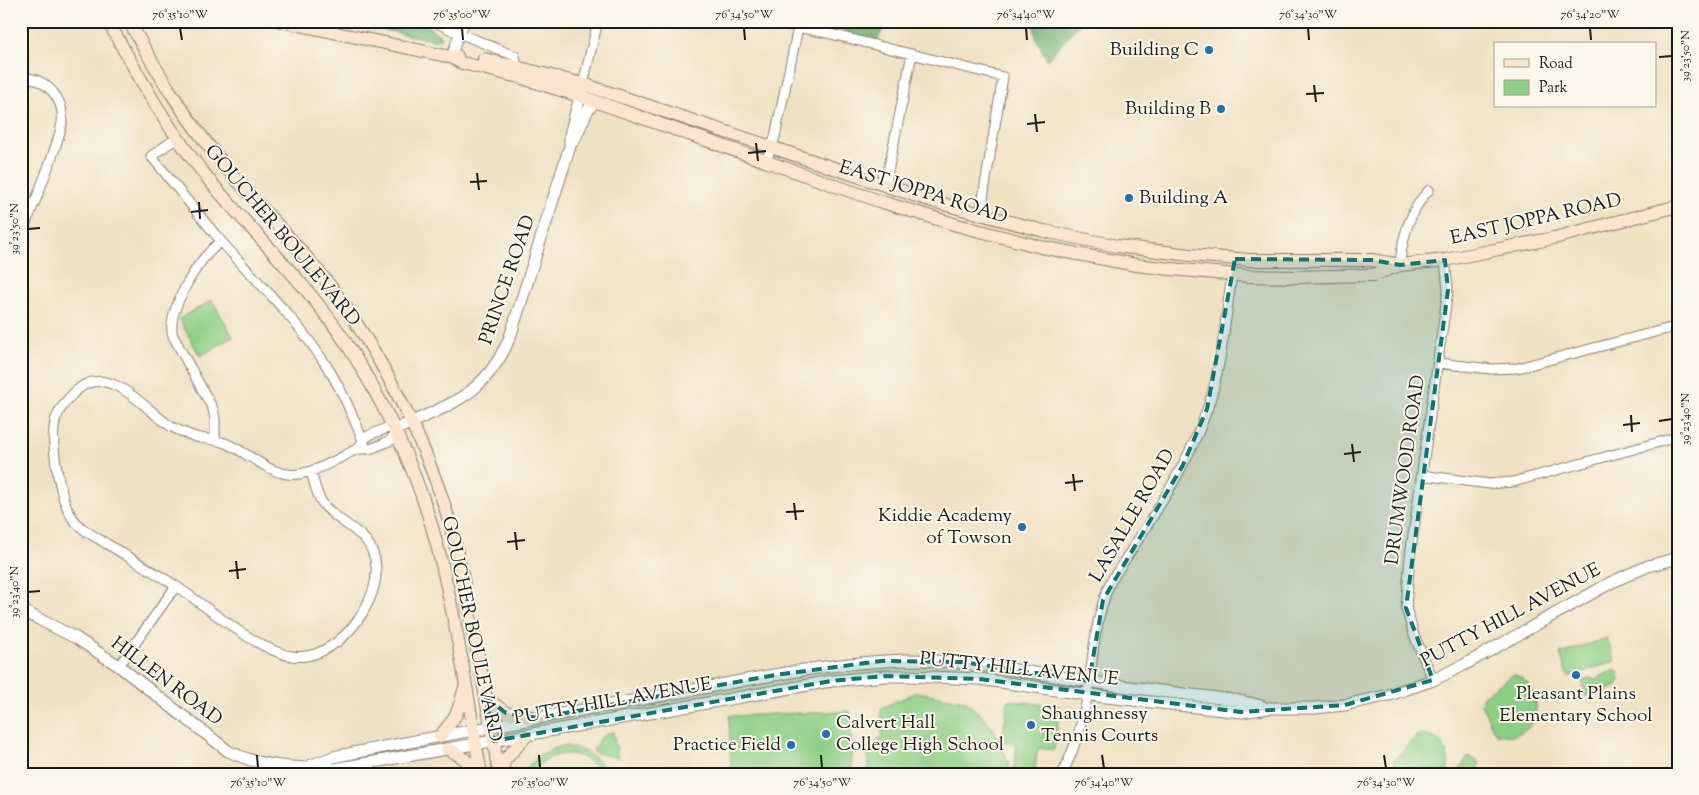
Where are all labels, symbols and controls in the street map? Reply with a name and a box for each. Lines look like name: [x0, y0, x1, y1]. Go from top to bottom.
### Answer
text: 76°35'10"W: [152, 6, 208, 24]
text: 76°35'00"W: [433, 6, 491, 24]
text: 76°34'50"W: [715, 6, 773, 24]
text: 76°34'40"W: [997, 6, 1056, 24]
text: 76°34'30"W: [1279, 6, 1338, 24]
text: 76°34'20"W: [1560, 6, 1620, 24]
text: 39°23'50"N: [1677, 30, 1695, 82]
place label: Building C: [1110, 37, 1199, 64]
legend: [1494, 42, 1656, 108]
marker: Building C: [1203, 44, 1215, 56]
text: Road: [1539, 54, 1573, 75]
text: Park: [1539, 78, 1568, 99]
place label: Building B: [1125, 96, 1211, 123]
marker: Building B: [1215, 103, 1227, 115]
street label: GOUCHER BOULEVARD: [198, 139, 366, 333]
street label: EAST JOPPA ROAD: [835, 154, 1011, 232]
place label: Building A: [1139, 185, 1229, 212]
street label: EAST JOPPA ROAD: [1448, 187, 1624, 253]
marker: Building A: [1123, 192, 1135, 204]
text: 39°23'50"N: [6, 203, 24, 255]
street label: PRINCE ROAD: [473, 212, 543, 348]
street label: DRUMWOOD ROAD: [1379, 373, 1433, 567]
text: 39°23'40"N: [1677, 392, 1695, 445]
street label: LASALLE ROAD: [1084, 444, 1182, 588]
place label: Kiddie Academy of Towson: [878, 503, 1013, 552]
street label: GOUCHER BOULEVARD: [434, 514, 508, 744]
marker: Kiddie Academy of Towson: [1016, 521, 1028, 533]
street label: PUTTY HILL AVENUE: [1416, 557, 1606, 675]
text: 39°23'40"N: [6, 565, 24, 618]
street label: HILLEN ROAD: [104, 631, 228, 733]
street label: PUTTY HILL AVENUE: [918, 646, 1121, 694]
marker: Pleasant Plains Elementary School: [1570, 669, 1582, 681]
street label: PUTTY HILL AVENUE: [512, 671, 715, 733]
place label: Pleasant Plains Elementary School: [1499, 681, 1653, 730]
place label: Shaughnessy Tennis Courts: [1041, 701, 1158, 750]
place label: Calvert Hall College High School: [836, 710, 1004, 759]
marker: Shaughnessy Tennis Courts: [1025, 719, 1037, 731]
marker: Calvert Hall College High School: [820, 728, 832, 740]
place label: Practice Field: [673, 732, 781, 759]
marker: Practice Field: [785, 739, 797, 751]
text: 76°35'10"W: [230, 774, 286, 792]
text: 76°35'00"W: [511, 774, 569, 792]
text: 76°34'50"W: [793, 774, 851, 792]
text: 76°34'40"W: [1075, 774, 1134, 792]
text: 76°34'30"W: [1357, 774, 1416, 792]

